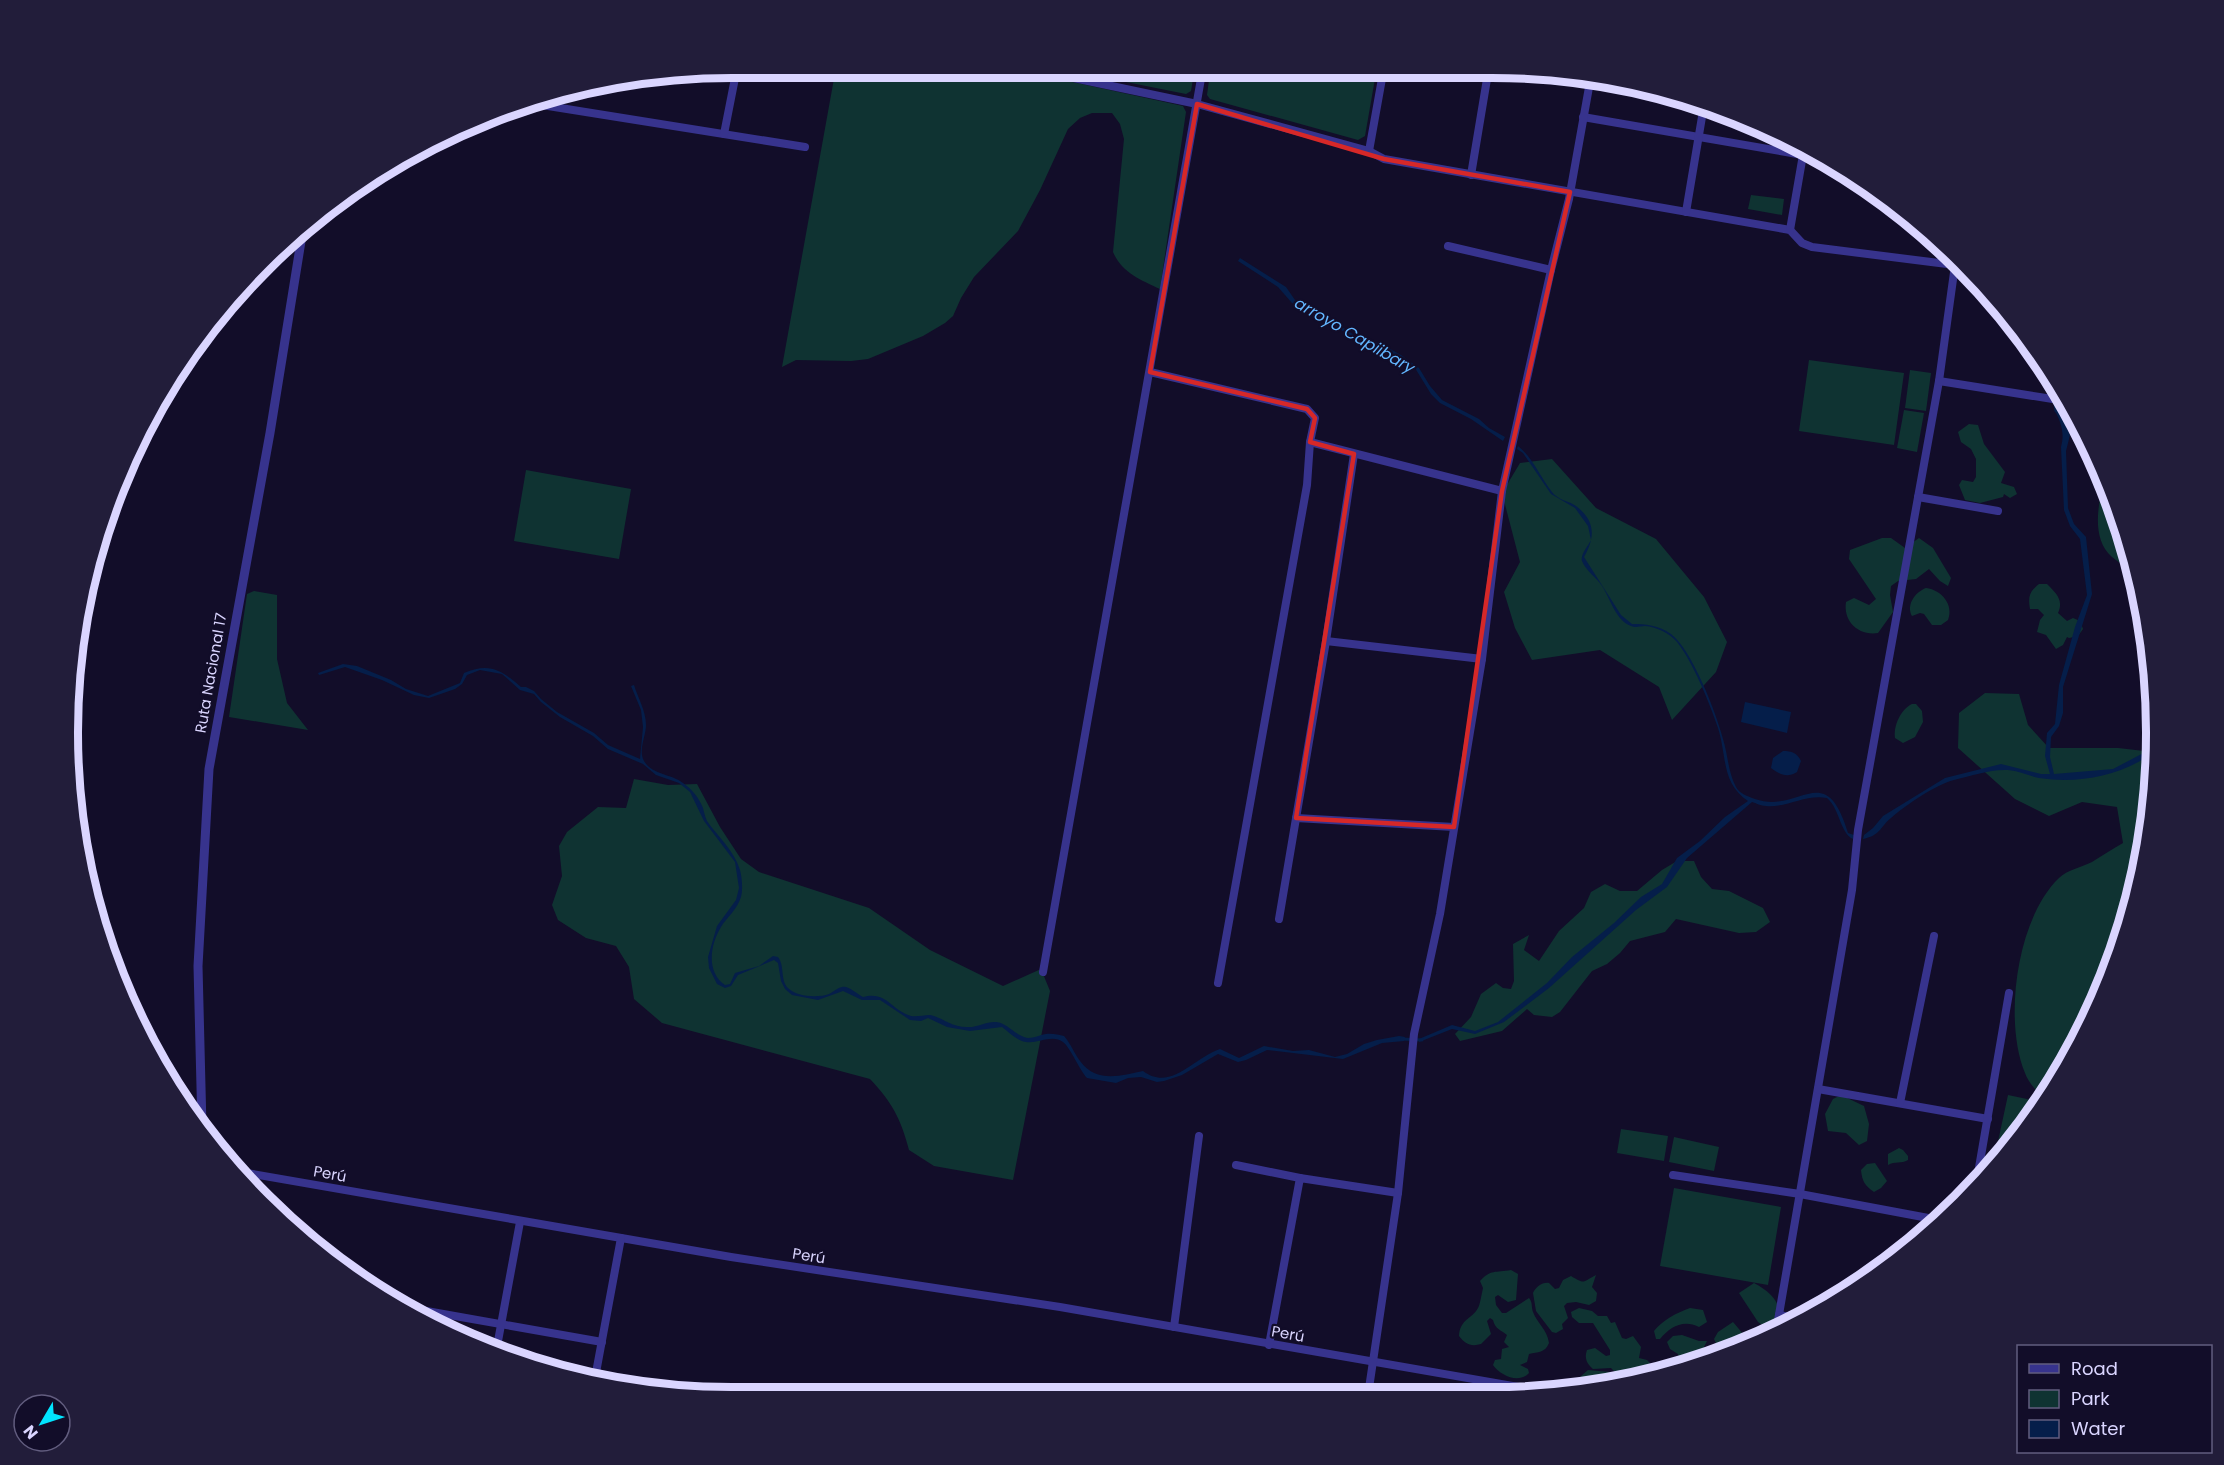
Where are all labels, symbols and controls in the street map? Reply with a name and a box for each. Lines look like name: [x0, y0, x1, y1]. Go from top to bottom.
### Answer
water label: arroyo Capiibary: [1290, 292, 1420, 380]
street label: Ruta Nacional 17: [190, 611, 231, 735]
street label: Perú: [312, 1160, 348, 1187]
street label: Perú: [791, 1243, 827, 1268]
street label: Perú: [1270, 1320, 1306, 1347]
legend: [2017, 1345, 2212, 1453]
text: Road: [2071, 1356, 2118, 1381]
text: Park: [2071, 1386, 2110, 1411]
north arrow: [12, 1393, 72, 1453]
text: Water: [2071, 1416, 2125, 1441]
text: N: [18, 1420, 43, 1444]

